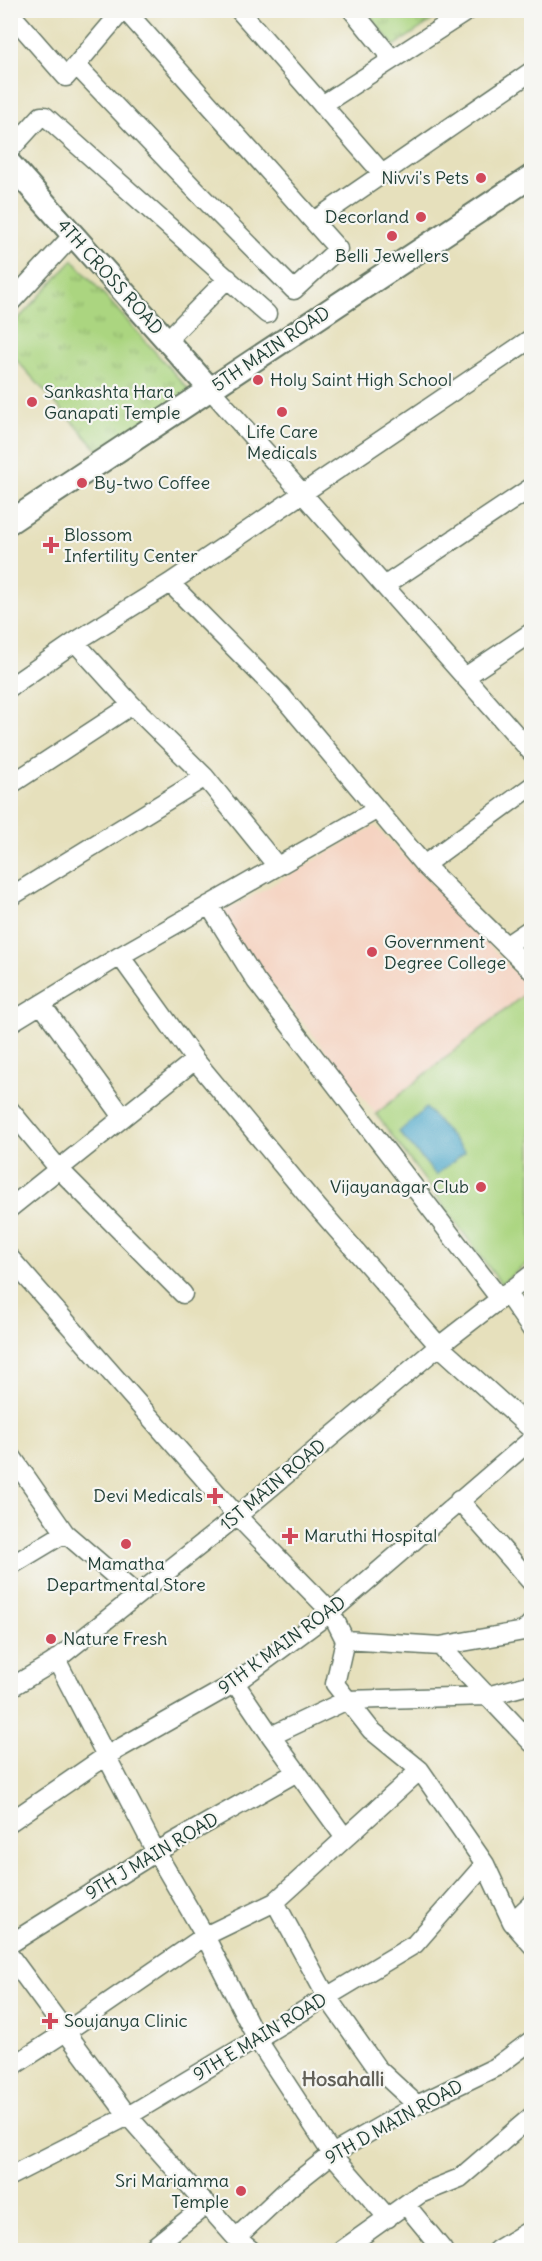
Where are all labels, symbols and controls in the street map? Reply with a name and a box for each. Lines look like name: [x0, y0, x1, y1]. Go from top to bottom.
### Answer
place label: Nivvi's Pets: [381, 166, 469, 189]
marker: Nivvi's Pets: [474, 171, 488, 185]
place label: Decorland: [325, 205, 409, 228]
marker: Decorland: [414, 210, 428, 224]
street label: 4TH CROSS ROAD: [52, 214, 168, 339]
marker: Belli Jewellers: [385, 229, 399, 243]
place label: Belli Jewellers: [335, 244, 449, 267]
street label: 5TH MAIN ROAD: [207, 301, 334, 397]
place label: Holy Saint High School: [270, 368, 452, 391]
marker: Holy Saint High School: [251, 373, 265, 387]
place label: Sankashta Hara Ganapati Temple: [44, 380, 181, 424]
marker: Sankashta Hara Ganapati Temple: [25, 395, 39, 409]
marker: Life Care Medicals: [275, 405, 289, 419]
place label: Life Care Medicals: [246, 420, 318, 464]
place label: By-two Coffee: [94, 471, 210, 494]
marker: By-two Coffee: [75, 476, 89, 490]
place label: Blossom Infertility Center: [64, 523, 198, 567]
marker: Blossom Infertility Center: [42, 536, 60, 554]
place label: Government Degree College: [384, 930, 506, 974]
marker: Government Degree College: [365, 945, 379, 959]
place label: Vijayanagar Club: [330, 1175, 469, 1198]
marker: Vijayanagar Club: [474, 1180, 488, 1194]
street label: 1ST MAIN ROAD: [215, 1434, 330, 1536]
place label: Devi Medicals: [93, 1484, 203, 1507]
marker: Devi Medicals: [208, 1489, 222, 1503]
place label: Maruthi Hospital: [304, 1524, 437, 1547]
marker: Maruthi Hospital: [281, 1527, 299, 1545]
marker: Mamatha Departmental Store: [119, 1537, 133, 1551]
place label: Mamatha Departmental Store: [46, 1552, 206, 1596]
street label: 9TH K MAIN ROAD: [213, 1591, 350, 1699]
place label: Nature Fresh: [63, 1627, 167, 1650]
marker: Nature Fresh: [44, 1632, 58, 1646]
street label: 9TH J MAIN ROAD: [81, 1807, 222, 1904]
street label: 9TH E MAIN ROAD: [189, 1988, 331, 2086]
place label: Soujanya Clinic: [64, 2009, 188, 2032]
marker: Soujanya Clinic: [41, 2012, 59, 2030]
district label: Hosahalli: [302, 2066, 384, 2091]
street label: 9TH D MAIN ROAD: [321, 2074, 467, 2169]
place label: Sri Mariamma Temple: [115, 2169, 229, 2213]
marker: Sri Mariamma Temple: [234, 2184, 248, 2198]

